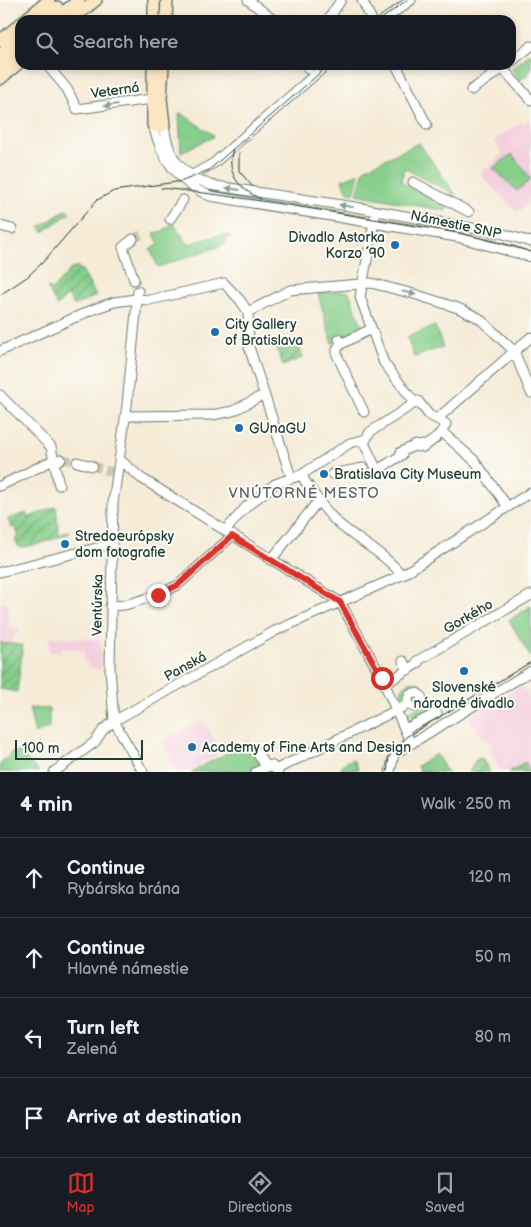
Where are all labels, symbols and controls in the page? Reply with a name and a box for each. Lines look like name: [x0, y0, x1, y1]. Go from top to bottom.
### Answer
search box: [15, 15, 516, 70]
icon: search: [33, 29, 61, 57]
text: Search here: [73, 31, 178, 54]
street label: Veterná: [90, 79, 141, 102]
one-way arrow: [103, 101, 119, 109]
one-way arrow: [225, 184, 241, 192]
one-way arrow: [338, 201, 354, 209]
street label: Námestie SNP: [409, 207, 503, 242]
place label: Divadlo Astorka Korzo ´90: [288, 229, 385, 262]
marker: Divadlo Astorka Korzo ´90: [389, 239, 401, 251]
one-way arrow: [402, 289, 417, 297]
place label: City Gallery of Bratislava: [225, 316, 303, 349]
marker: City Gallery of Bratislava: [209, 326, 221, 338]
place label: GUnaGU: [249, 420, 306, 437]
marker: GUnaGU: [233, 422, 245, 434]
place label: Bratislava City Museum: [334, 466, 481, 483]
marker: Bratislava City Museum: [318, 468, 330, 480]
district label: VNÚTORNÉ MESTO: [228, 484, 380, 503]
place label: Stredoeurópsky dom fotografie: [75, 528, 175, 561]
marker: Stredoeurópsky dom fotografie: [59, 538, 71, 550]
street label: Ventúrska: [88, 574, 107, 636]
route end: [147, 584, 170, 607]
street label: Gorkého: [441, 595, 496, 637]
street label: Panská: [161, 648, 209, 685]
marker: Slovenské národné divadlo: [458, 665, 470, 677]
route start: [371, 667, 394, 690]
place label: Slovenské národné divadlo: [414, 679, 515, 712]
scale bar: [15, 737, 142, 760]
place label: Academy of Fine Arts and Design: [202, 739, 411, 756]
text: 100 m: [22, 740, 59, 757]
marker: Academy of Fine Arts and Design: [186, 741, 198, 753]
text: 4 min: [20, 792, 73, 817]
text: Walk · 250 m: [421, 795, 511, 814]
text: Continue: [67, 857, 145, 880]
icon: ahead: [20, 864, 48, 892]
text: 120 m: [468, 868, 511, 887]
text: Rybárska brána: [67, 880, 180, 899]
text: Continue: [67, 937, 145, 960]
icon: ahead: [20, 944, 48, 972]
text: 50 m: [475, 948, 511, 967]
text: Hlavné námestie: [67, 960, 189, 979]
text: Turn left: [67, 1017, 139, 1040]
icon: left: [20, 1024, 48, 1052]
text: 80 m: [475, 1028, 511, 1047]
text: Zelená: [67, 1040, 117, 1059]
icon: arrive: [20, 1104, 48, 1132]
text: Arrive at destination: [67, 1106, 242, 1129]
tab: Map: [67, 1169, 95, 1216]
tab: Directions: [228, 1169, 292, 1216]
tab: Saved: [425, 1169, 464, 1216]

